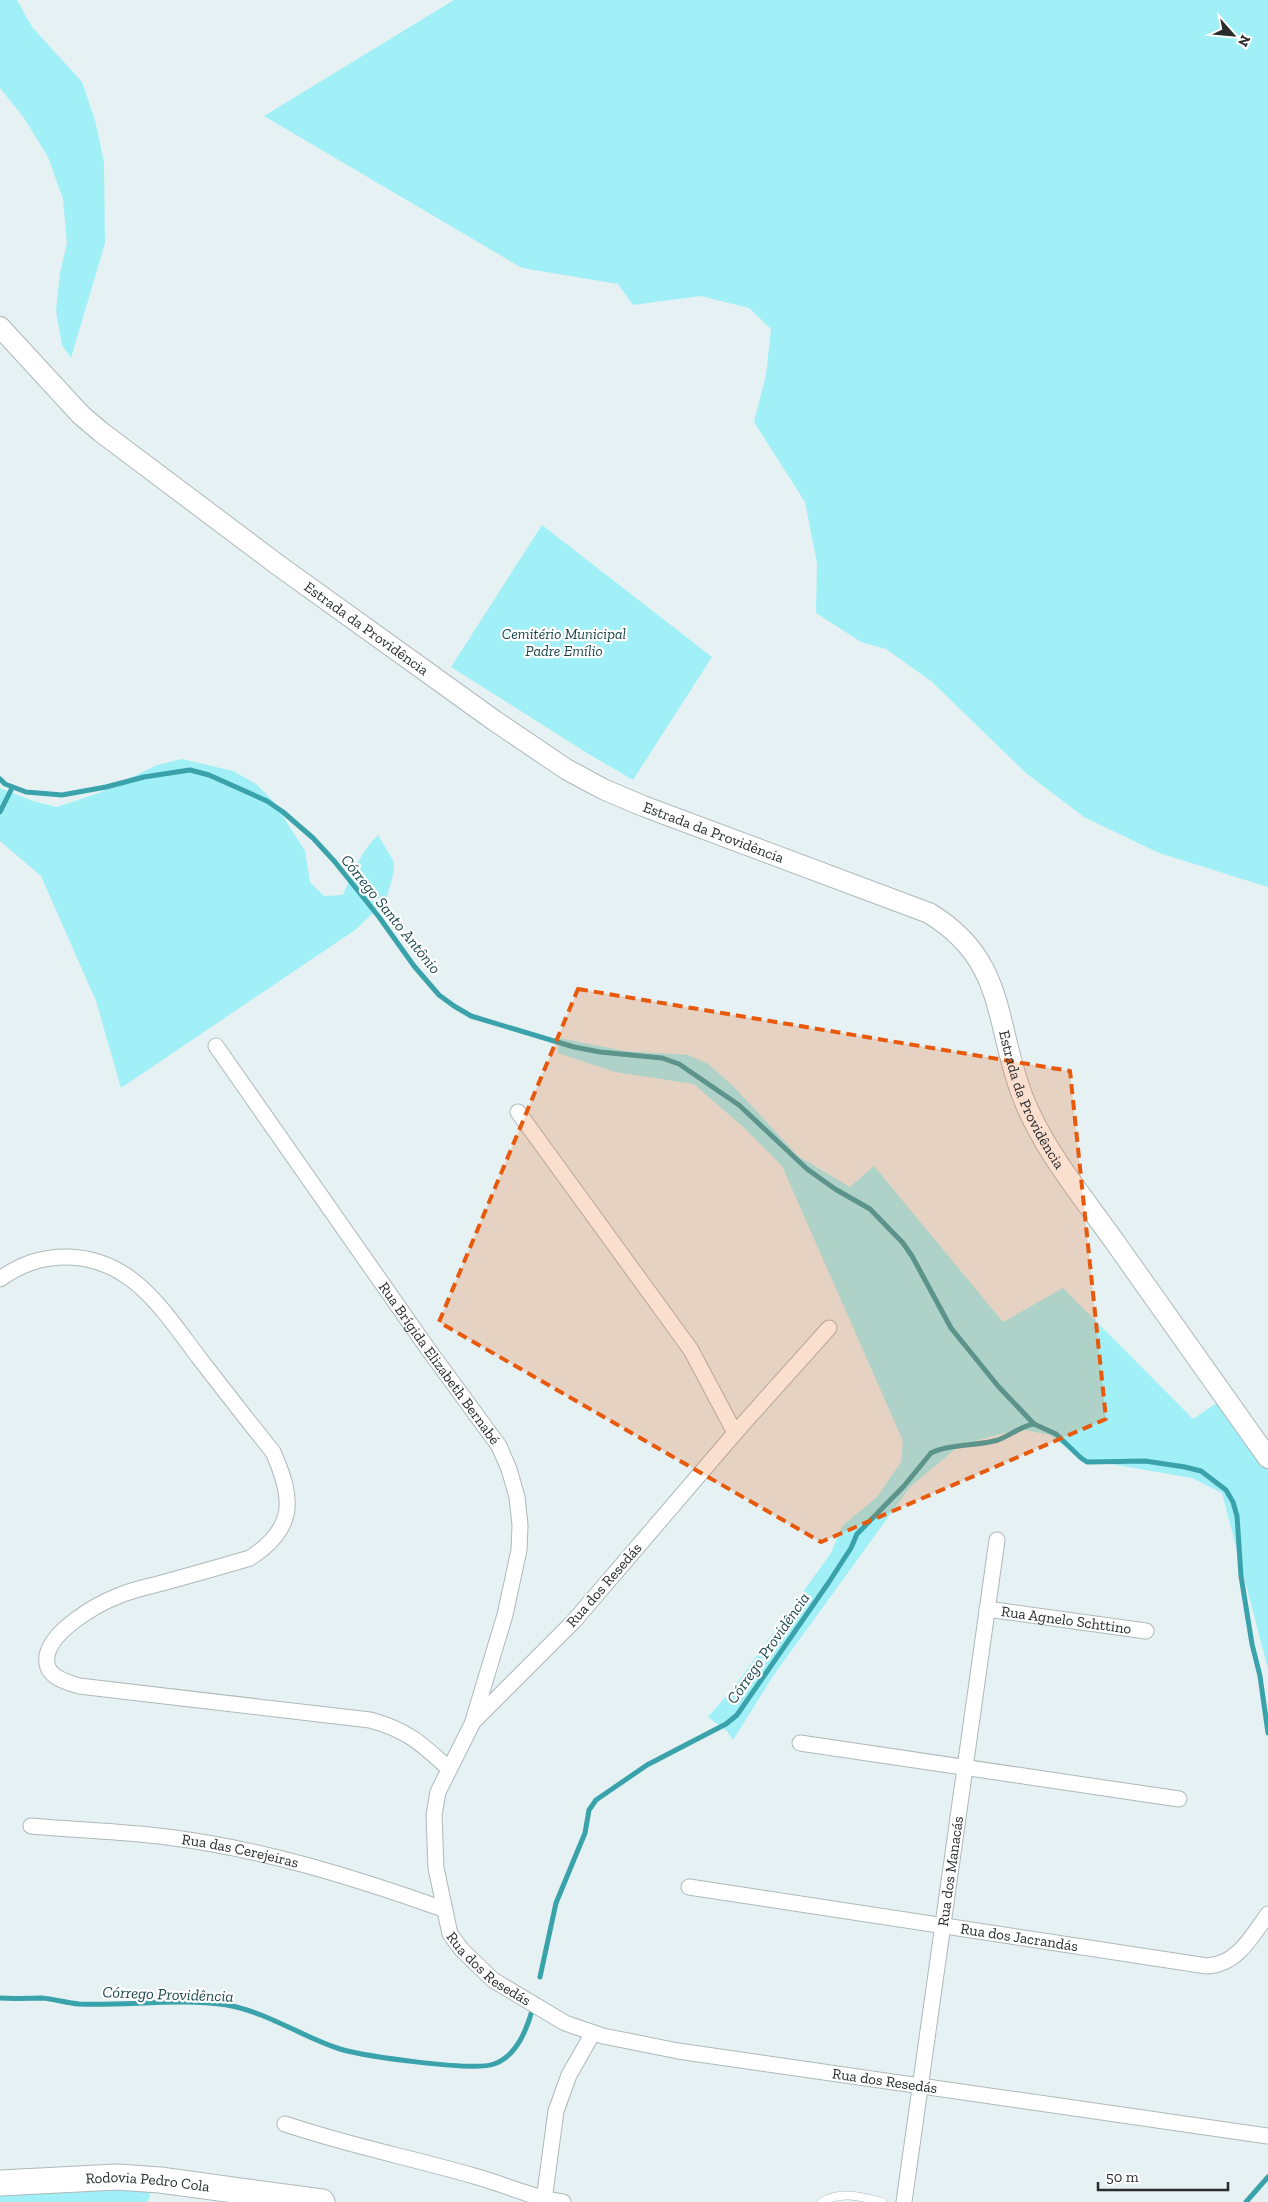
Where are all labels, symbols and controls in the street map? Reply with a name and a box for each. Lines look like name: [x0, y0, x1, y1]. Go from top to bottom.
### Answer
north arrow: [1208, 10, 1258, 60]
text: N: [1234, 32, 1254, 50]
street label: Estrada da Providência: [301, 578, 432, 679]
park label: Cemitério Municipal Padre Emílio: [502, 625, 626, 660]
street label: Estrada da Providência: [641, 798, 786, 867]
water label: Córrego Santo Antônio: [337, 851, 445, 977]
street label: Estrada da Providência: [995, 1029, 1068, 1172]
street label: Rua Brígida Elizabeth Bernabé: [375, 1278, 504, 1448]
street label: Rua dos Resedás: [562, 1539, 646, 1631]
water label: Córrego Providência: [723, 1589, 813, 1707]
street label: Rua Agnelo Schttino: [1000, 1602, 1133, 1638]
street label: Rua dos Manacás: [934, 1815, 967, 1928]
street label: Rua das Cerejeiras: [181, 1830, 301, 1872]
street label: Rua dos Jacrandás: [959, 1919, 1079, 1955]
street label: Rua dos Resedás: [443, 1928, 534, 2010]
water label: Córrego Providência: [102, 1982, 234, 2006]
street label: Rua dos Resedás: [831, 2064, 939, 2097]
scale bar: [1098, 2160, 1228, 2192]
street label: Rodovia Pedro Cola: [85, 2168, 211, 2196]
text: 50 m: [1106, 2168, 1139, 2186]

